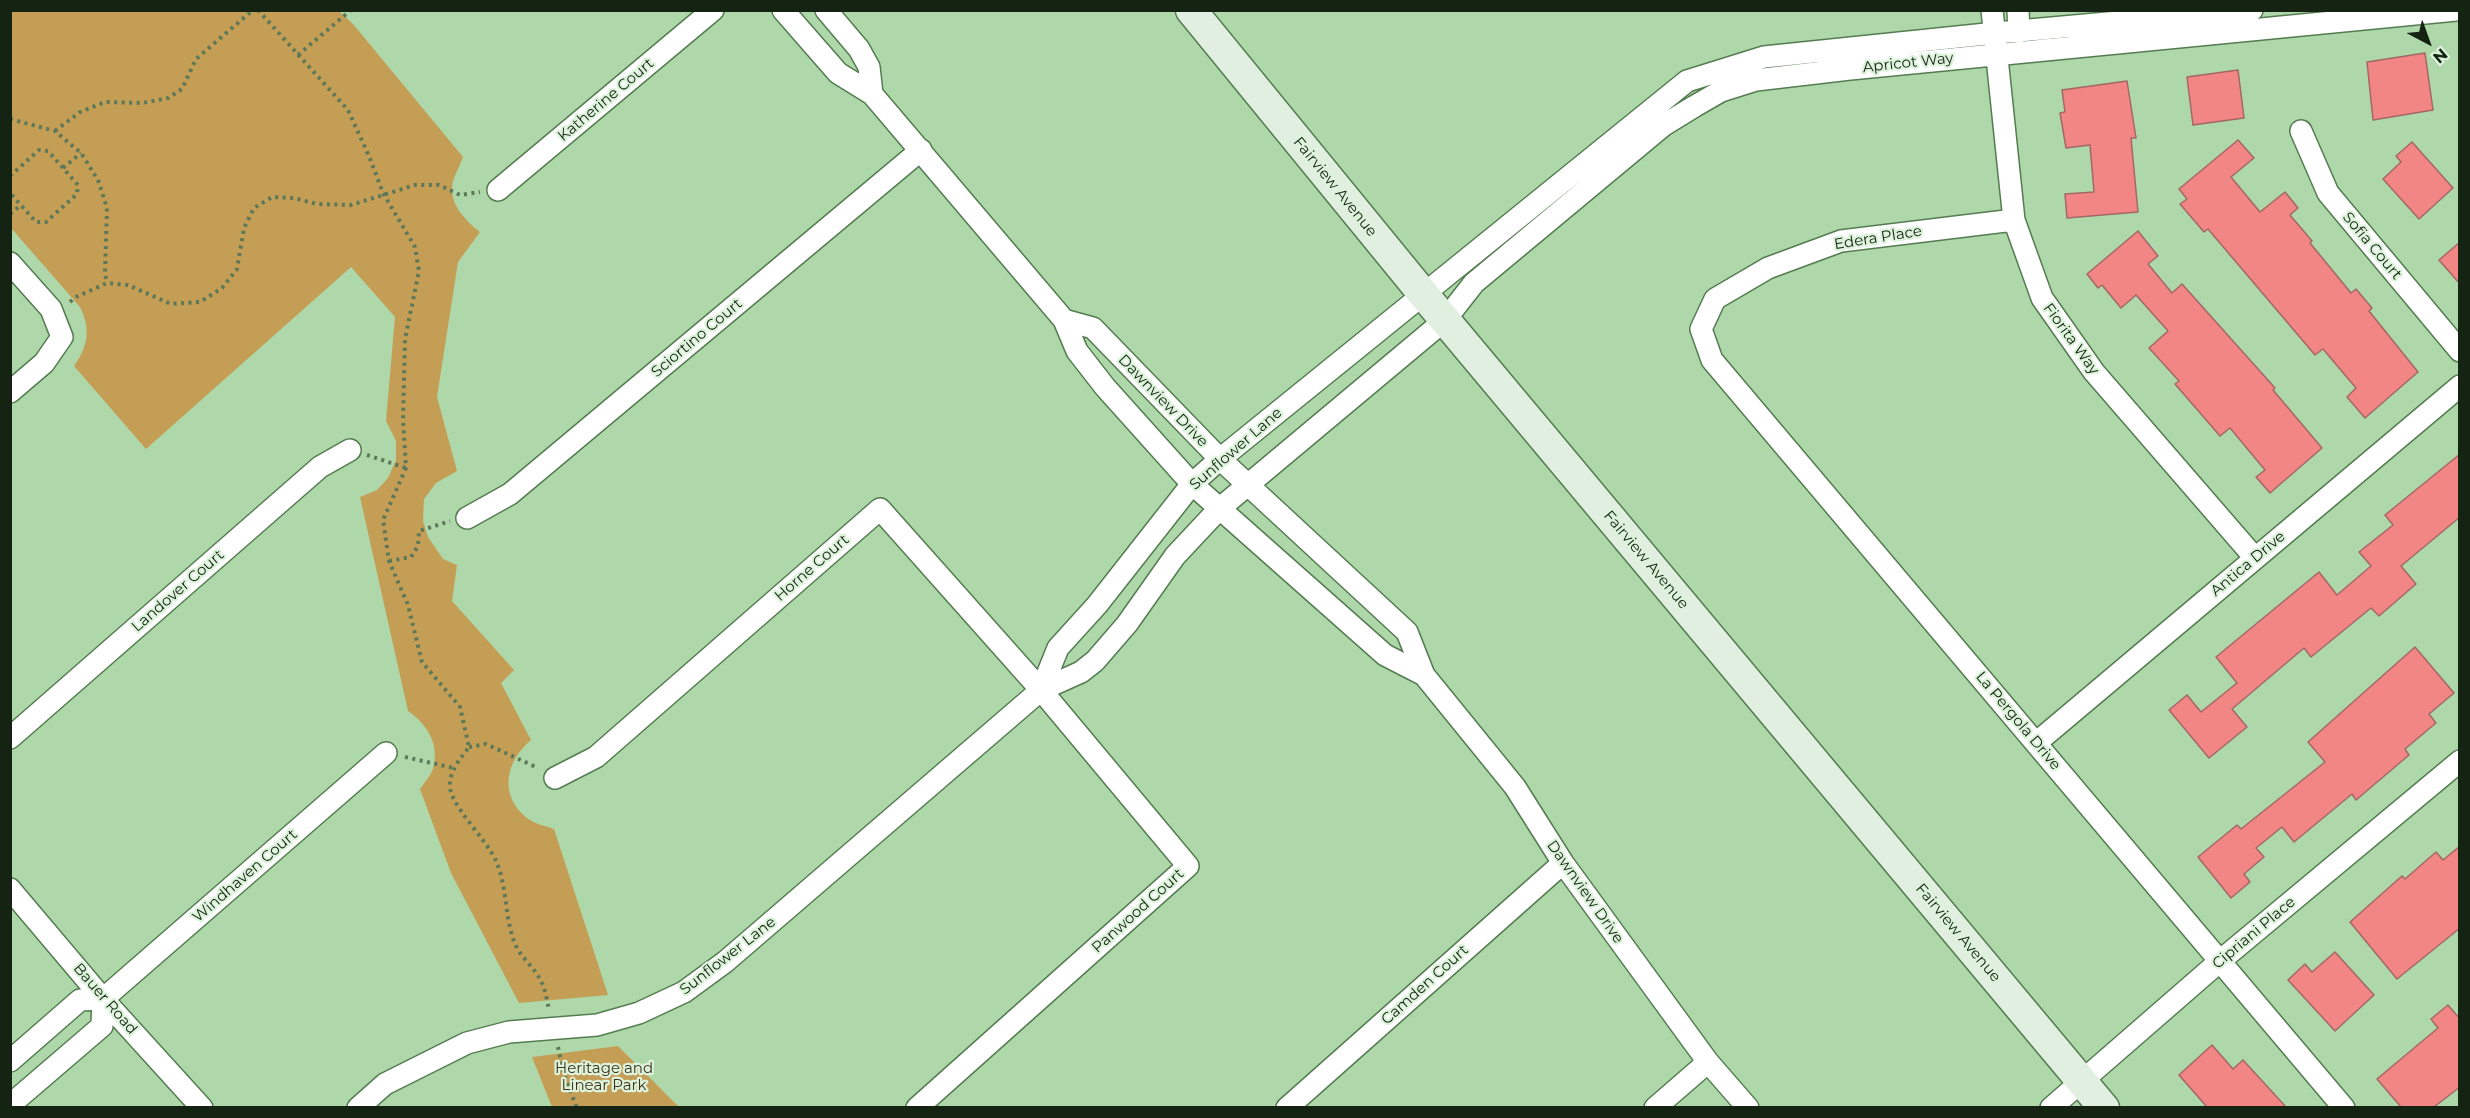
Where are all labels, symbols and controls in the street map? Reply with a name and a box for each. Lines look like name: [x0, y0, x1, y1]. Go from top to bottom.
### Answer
north arrow: [2398, 12, 2458, 72]
text: N: [2429, 45, 2451, 67]
street label: Apricot Way: [1862, 49, 1954, 77]
street label: Katherine Court: [554, 55, 658, 145]
street label: Fairview Avenue: [1289, 134, 1381, 240]
street label: Sofia Court: [2339, 209, 2405, 283]
street label: Edera Place: [1833, 222, 1923, 254]
street label: Sciortino Court: [648, 295, 746, 381]
street label: Fiorita Way: [2039, 300, 2103, 378]
street label: Dawnview Drive: [1114, 351, 1212, 451]
street label: Sunflower Lane: [1186, 404, 1286, 494]
street label: Fairview Avenue: [1600, 507, 1692, 613]
street label: Antica Drive: [2207, 528, 2289, 600]
street label: Horne Court: [771, 531, 853, 605]
street label: Landover Court: [128, 546, 228, 636]
street label: La Pergola Drive: [1972, 668, 2064, 774]
street label: Windhaven Court: [189, 826, 301, 926]
street label: Dawnview Drive: [1543, 837, 1627, 947]
street label: Panwood Court: [1088, 865, 1188, 957]
street label: Fairview Avenue: [1912, 880, 2004, 986]
street label: Cipriani Place: [2209, 893, 2299, 973]
street label: Sunflower Lane: [677, 913, 779, 999]
street label: Camden Court: [1378, 941, 1472, 1029]
street label: Bauer Road: [69, 960, 141, 1038]
park label: Heritage and Linear Park: [555, 1060, 653, 1095]

